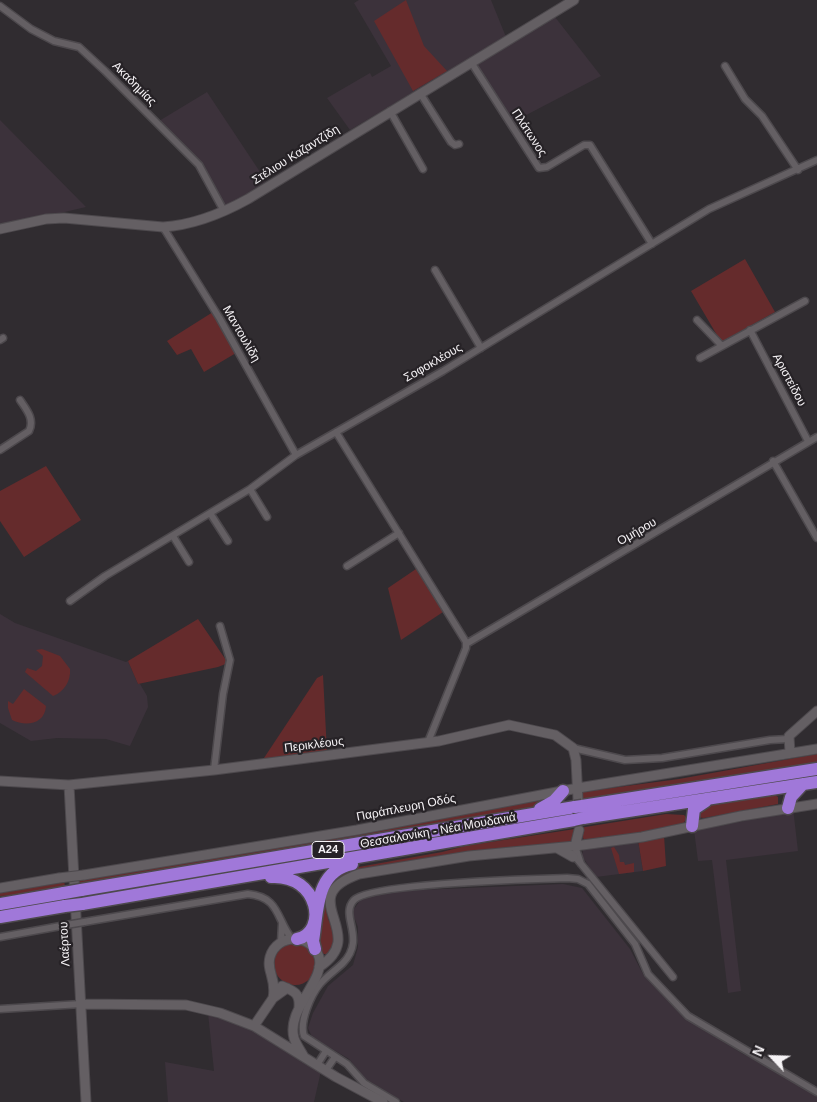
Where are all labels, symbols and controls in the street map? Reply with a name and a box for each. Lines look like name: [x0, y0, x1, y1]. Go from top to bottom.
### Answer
street label: Ακαδημίας: [109, 59, 159, 109]
street label: Πλάτωνος: [508, 107, 550, 159]
street label: Στέλιου Καζαντζίδη: [250, 122, 342, 188]
street label: Μαντουλίδη: [219, 303, 263, 365]
street label: Σοφοκλέους: [401, 341, 465, 385]
street label: Αριστείδου: [769, 351, 809, 409]
street label: Ομήρου: [615, 515, 659, 549]
street label: Περικλέους: [283, 734, 345, 756]
street label: Παράπλευρη Οδός: [355, 791, 457, 825]
street label: Θεσσαλονίκη - Νέα Μουδανιά: [359, 810, 517, 852]
road number: Α24: [312, 842, 344, 858]
street label: Λαέρτου: [57, 921, 73, 967]
north arrow: [747, 1032, 797, 1082]
text: N: [749, 1043, 768, 1059]

